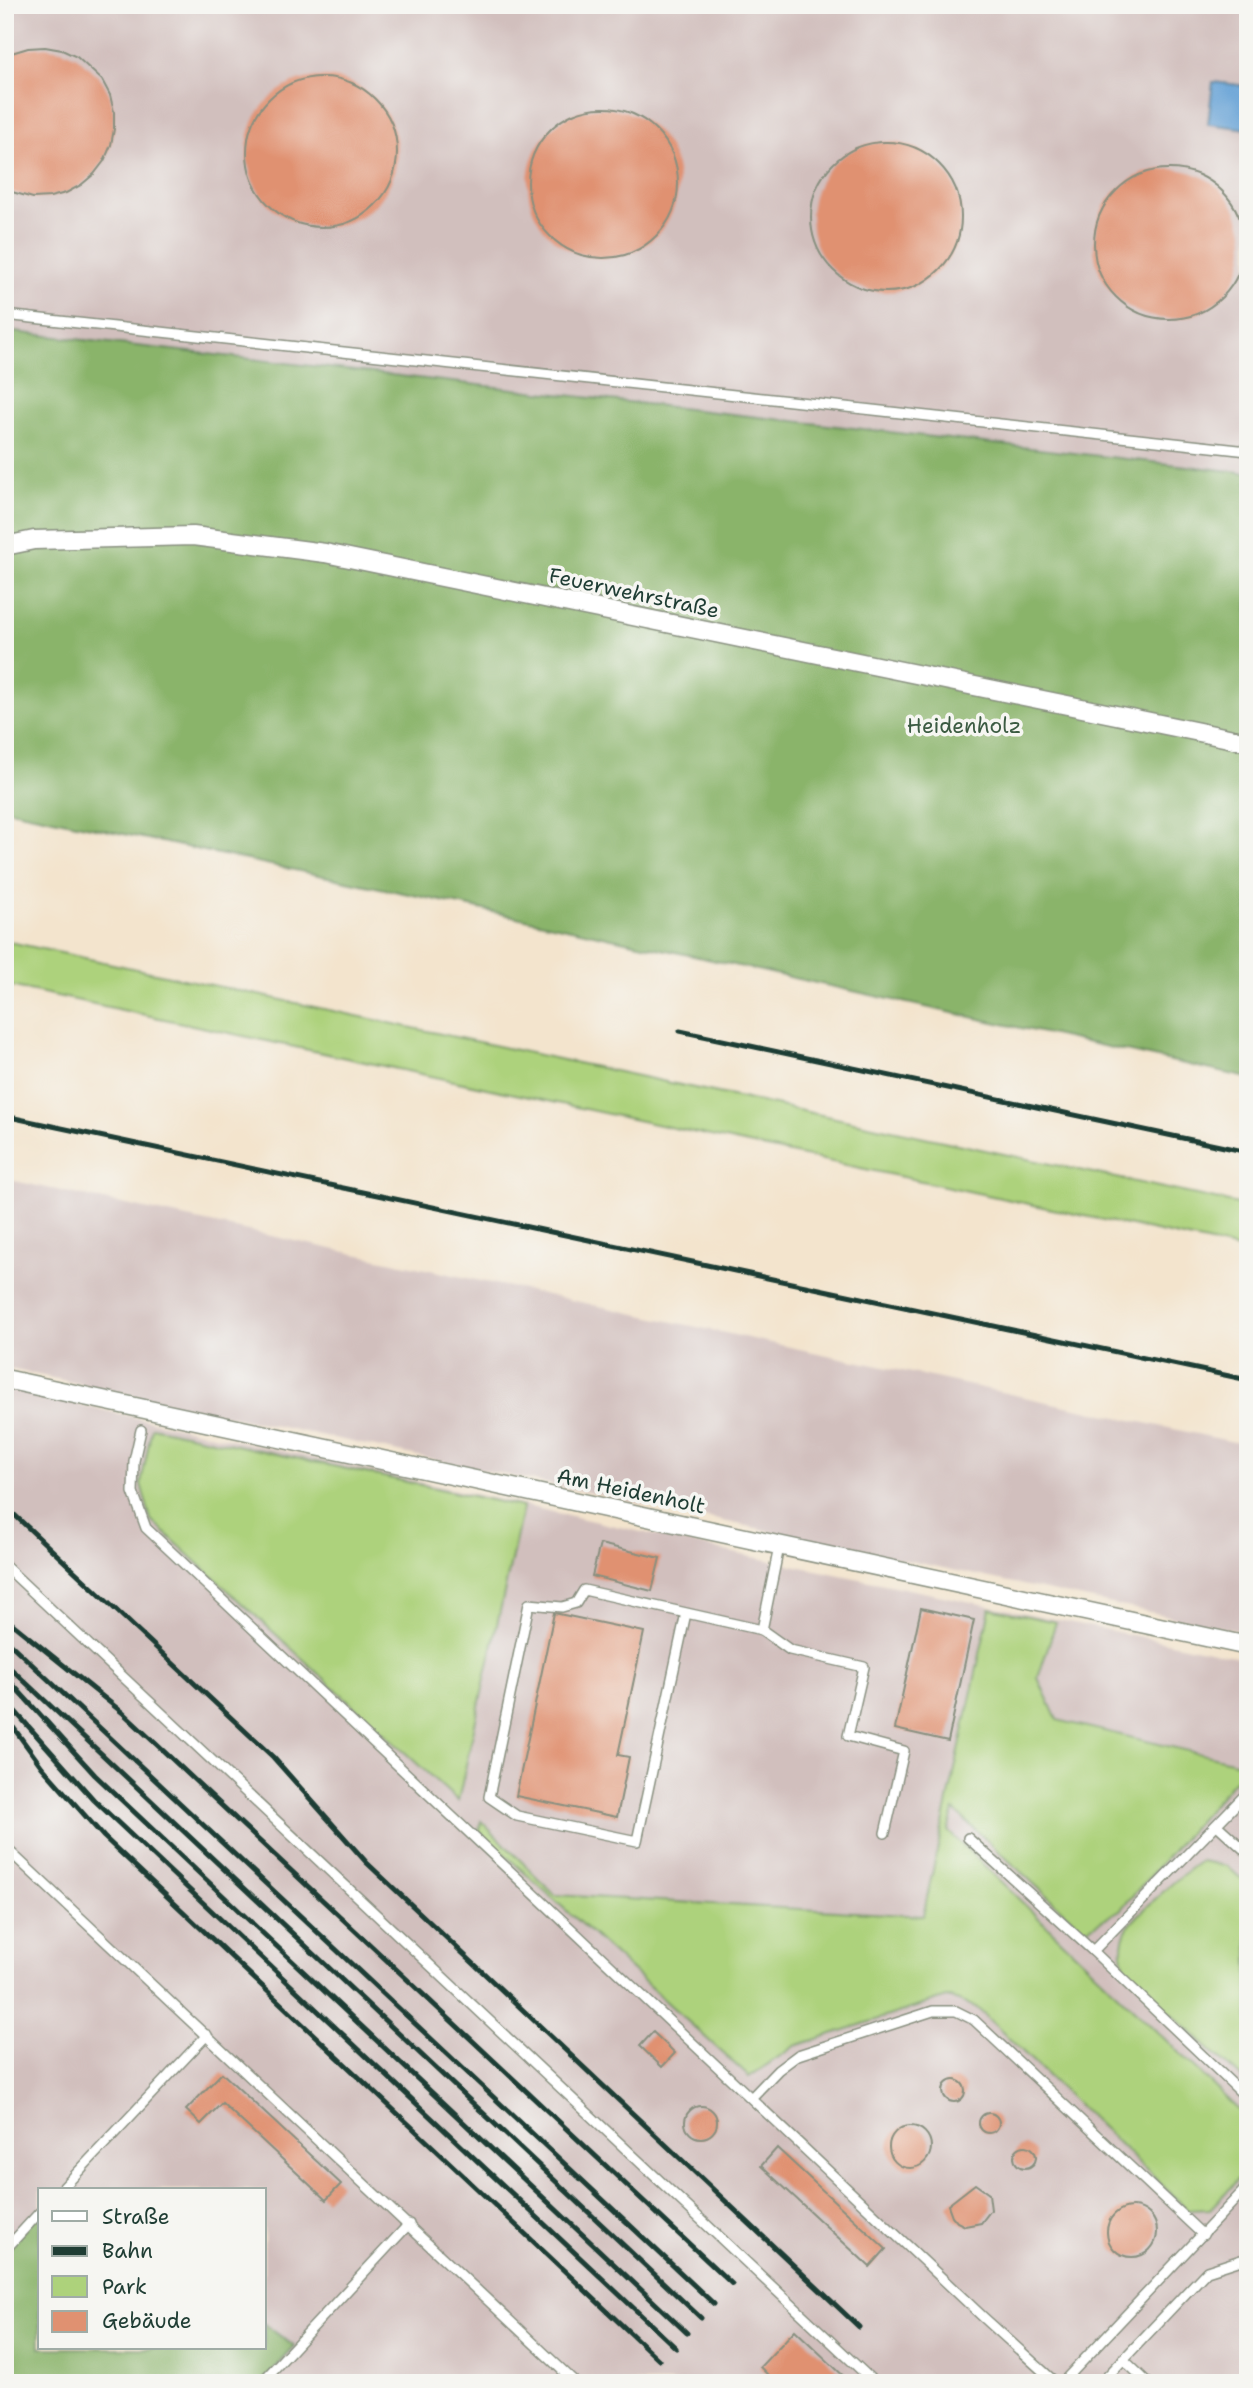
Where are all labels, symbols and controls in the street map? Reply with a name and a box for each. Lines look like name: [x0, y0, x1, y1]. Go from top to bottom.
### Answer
street label: Feuerwehrstraße: [546, 561, 722, 625]
park label: Heidenholz: [907, 712, 1021, 740]
street label: Am Heidenholt: [554, 1462, 708, 1520]
legend: [38, 2188, 266, 2350]
text: Straße: [102, 2203, 170, 2231]
text: Bahn: [102, 2237, 153, 2265]
text: Park: [102, 2273, 147, 2301]
text: Gebäude: [102, 2307, 192, 2335]

